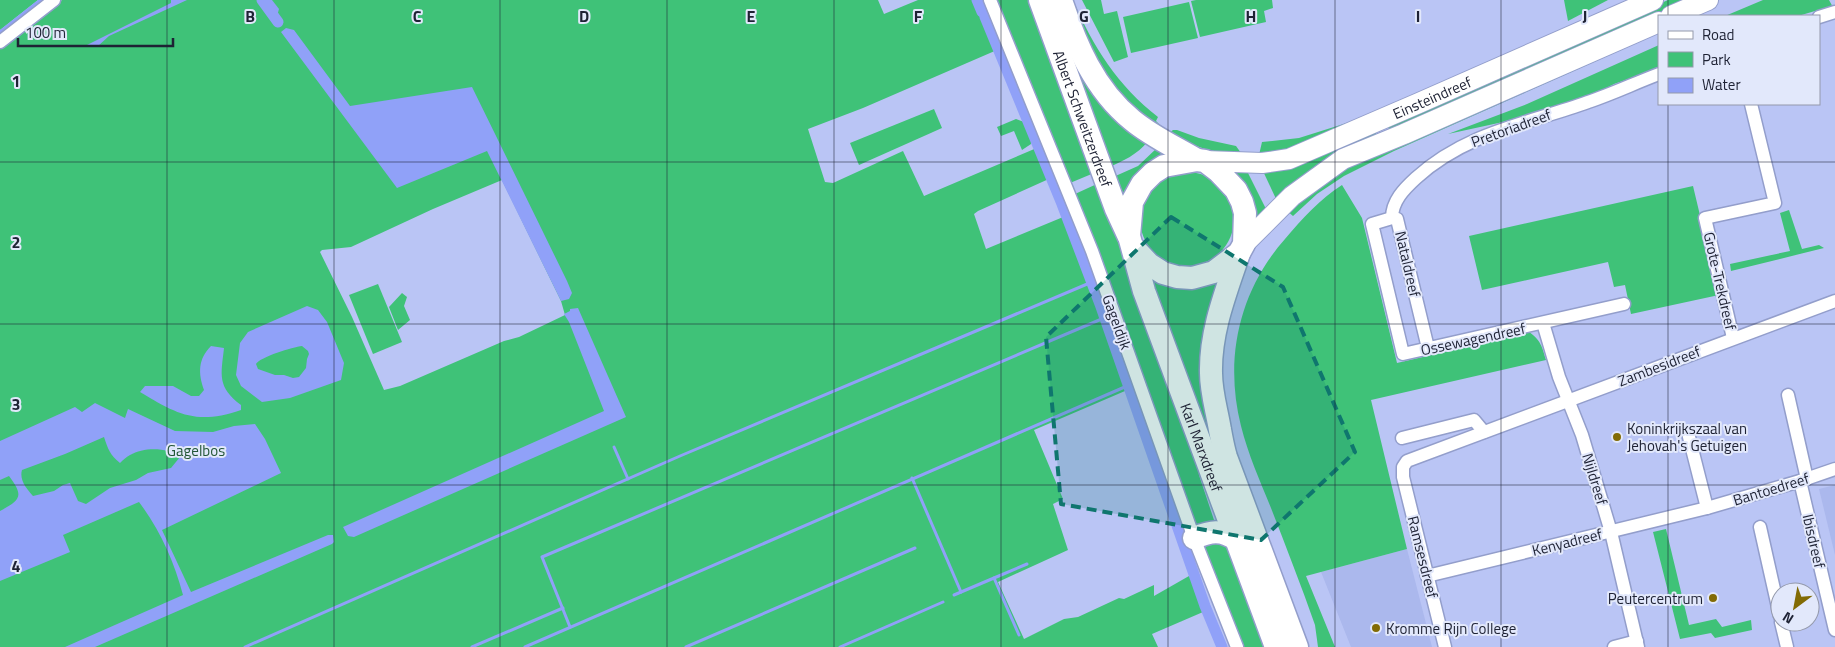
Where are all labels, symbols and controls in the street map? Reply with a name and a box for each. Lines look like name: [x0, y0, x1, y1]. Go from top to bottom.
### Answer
text: B: [245, 4, 255, 28]
text: C: [413, 4, 422, 28]
text: D: [579, 4, 589, 28]
text: E: [747, 4, 756, 28]
text: F: [914, 4, 923, 28]
text: G: [1079, 4, 1089, 28]
text: H: [1246, 4, 1256, 28]
text: I: [1416, 4, 1420, 28]
text: J: [1583, 4, 1587, 28]
scale bar: [18, 15, 172, 47]
legend: [1658, 15, 1820, 105]
text: 100 m: [25, 21, 66, 44]
text: Road: [1702, 23, 1734, 46]
street label: Albert Schweitzerdreef: [1048, 47, 1119, 190]
text: Park: [1702, 48, 1731, 71]
text: 1: [12, 69, 20, 93]
street label: Einsteindreef: [1389, 70, 1475, 125]
text: Water: [1702, 73, 1741, 96]
street label: Pretoriadreef: [1468, 103, 1554, 153]
street label: Nataldreef: [1389, 229, 1427, 299]
text: 2: [12, 230, 20, 254]
street label: Grote-Trekdreef: [1698, 230, 1742, 332]
street label: Gageldijk: [1096, 291, 1138, 353]
street label: Ossewagendreef: [1418, 317, 1528, 361]
street label: Zambesidreef: [1614, 340, 1704, 392]
text: 3: [12, 392, 20, 416]
street label: Karl Marxdreef: [1175, 400, 1229, 495]
place label: Koninkrijkszaal van Jehovah's Getuigen: [1627, 417, 1747, 457]
marker: Koninkrijkszaal van Jehovah's Getuigen: [1611, 431, 1623, 443]
park label: Gagelbos: [167, 439, 225, 462]
street label: Nijldreef: [1576, 450, 1614, 508]
street label: Bantoedreef: [1730, 467, 1812, 511]
street label: Ibisdreef: [1797, 512, 1831, 570]
street label: Ramsesdreef: [1402, 514, 1444, 601]
street label: Kenyadreef: [1529, 522, 1605, 562]
text: 4: [12, 554, 21, 578]
north arrow: [1770, 582, 1820, 632]
place label: Peutercentrum: [1608, 587, 1703, 610]
marker: Peutercentrum: [1707, 592, 1719, 604]
text: N: [1778, 607, 1798, 630]
place label: Kromme Rijn College: [1386, 617, 1516, 640]
marker: Kromme Rijn College: [1370, 622, 1382, 634]

